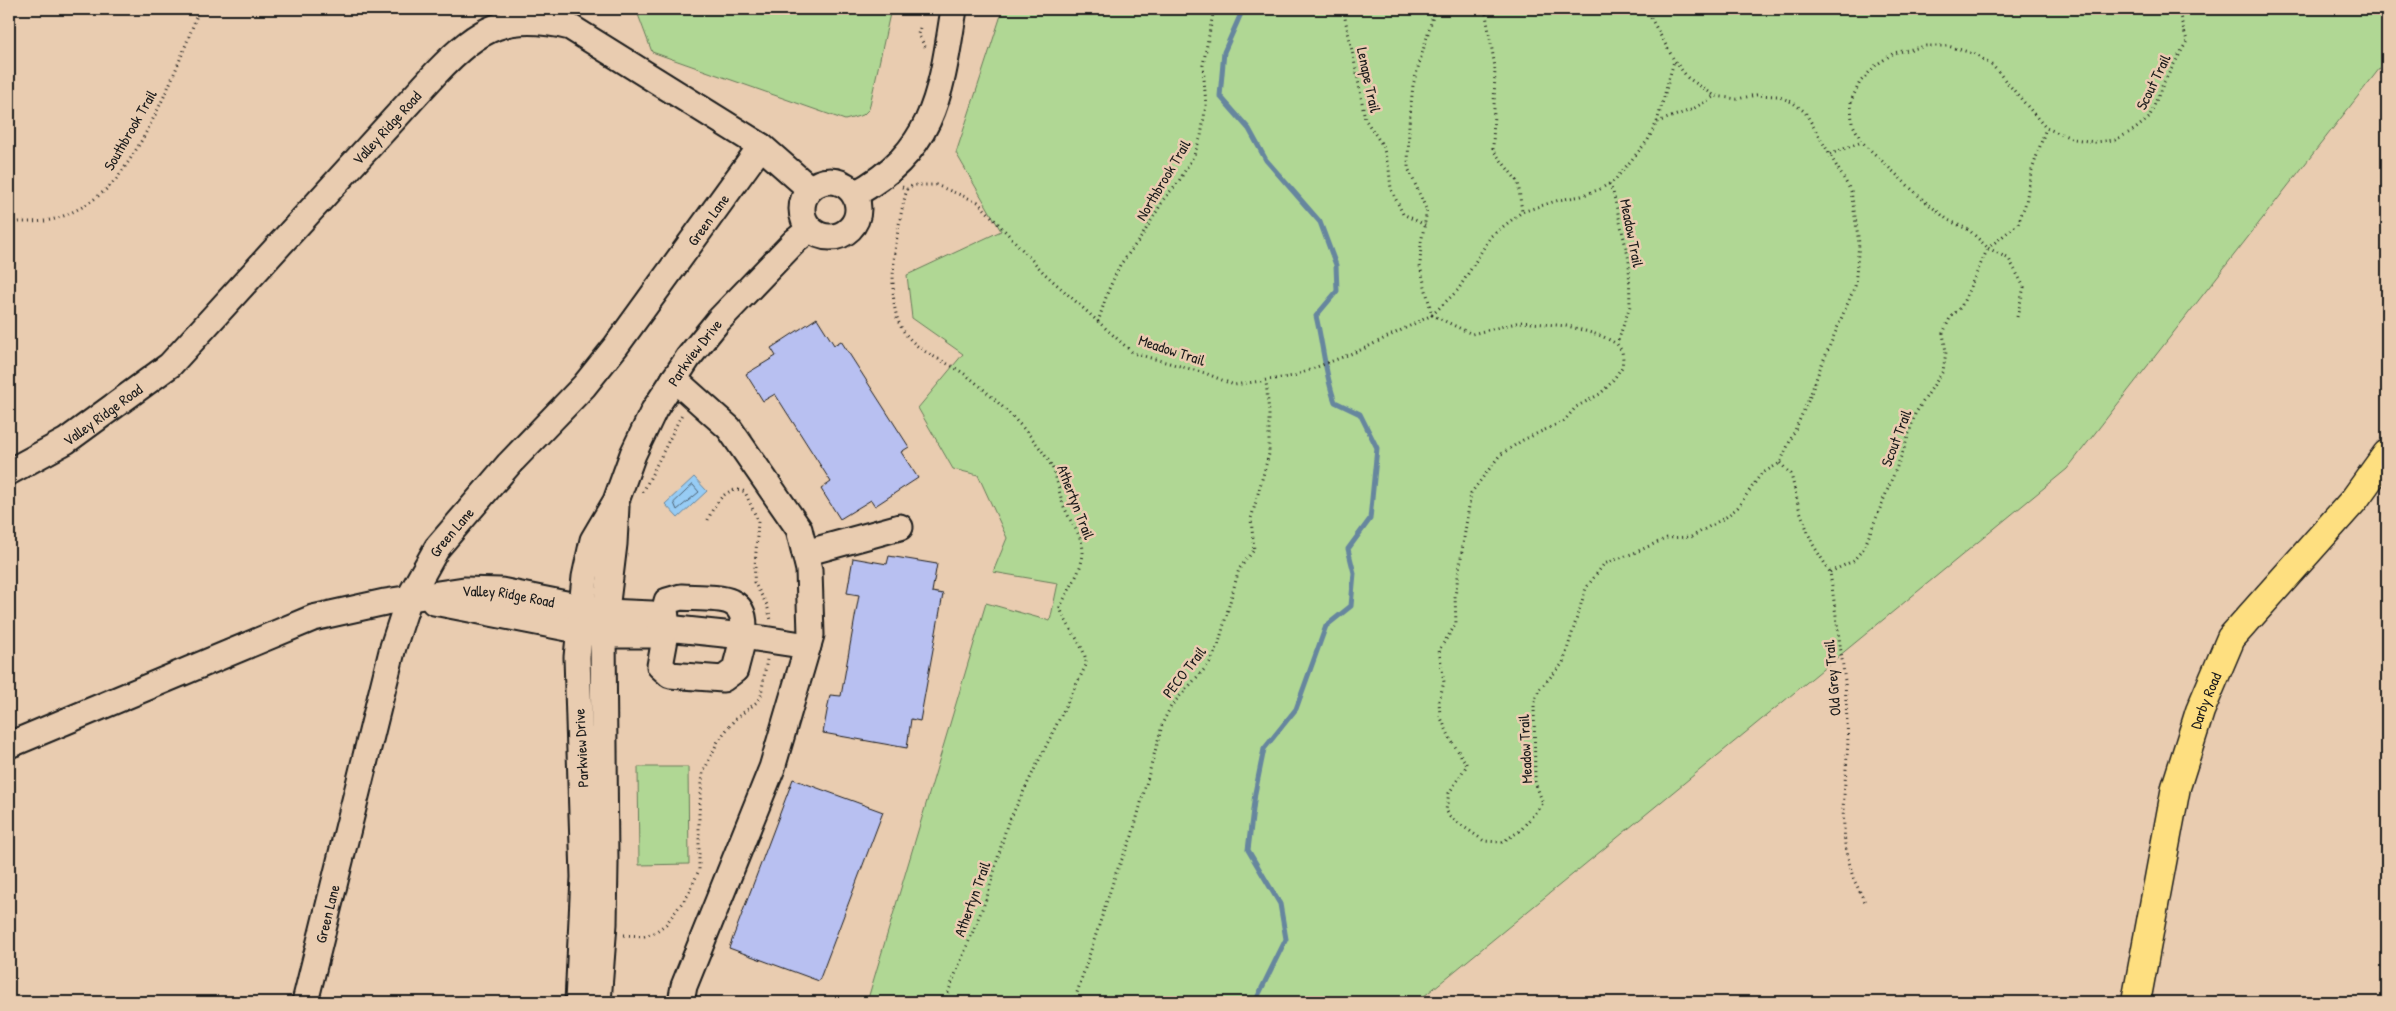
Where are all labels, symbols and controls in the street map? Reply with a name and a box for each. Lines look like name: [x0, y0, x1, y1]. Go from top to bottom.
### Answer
street label: Lenape Trail: [1352, 45, 1386, 115]
street label: Scout Trail: [2131, 51, 2175, 113]
street label: Southbrook Trail: [98, 86, 162, 174]
street label: Valley Ridge Road: [347, 86, 426, 169]
street label: Northbrook Trail: [1131, 136, 1195, 224]
street label: Green Lane: [682, 189, 734, 250]
street label: Meadow Trail: [1615, 197, 1649, 269]
street label: Parkview Drive: [662, 314, 726, 390]
street label: Meadow Trail: [1136, 329, 1208, 371]
street label: Valley Ridge Road: [59, 378, 146, 450]
street label: Scout Trail: [1876, 407, 1916, 469]
street label: Athertyn Trail: [1052, 462, 1100, 542]
street label: Green Lane: [424, 502, 478, 560]
street label: Valley Ridge Road: [462, 579, 557, 612]
street label: Old Grey Trail: [1818, 639, 1846, 717]
street label: PECO Trail: [1157, 642, 1211, 702]
street label: Darby Road: [2185, 669, 2226, 731]
street label: Parkview Drive: [568, 708, 594, 788]
street label: Meadow Trail: [1513, 714, 1537, 784]
street label: Athertyn Trail: [949, 859, 995, 939]
street label: Green Lane: [310, 882, 344, 945]

